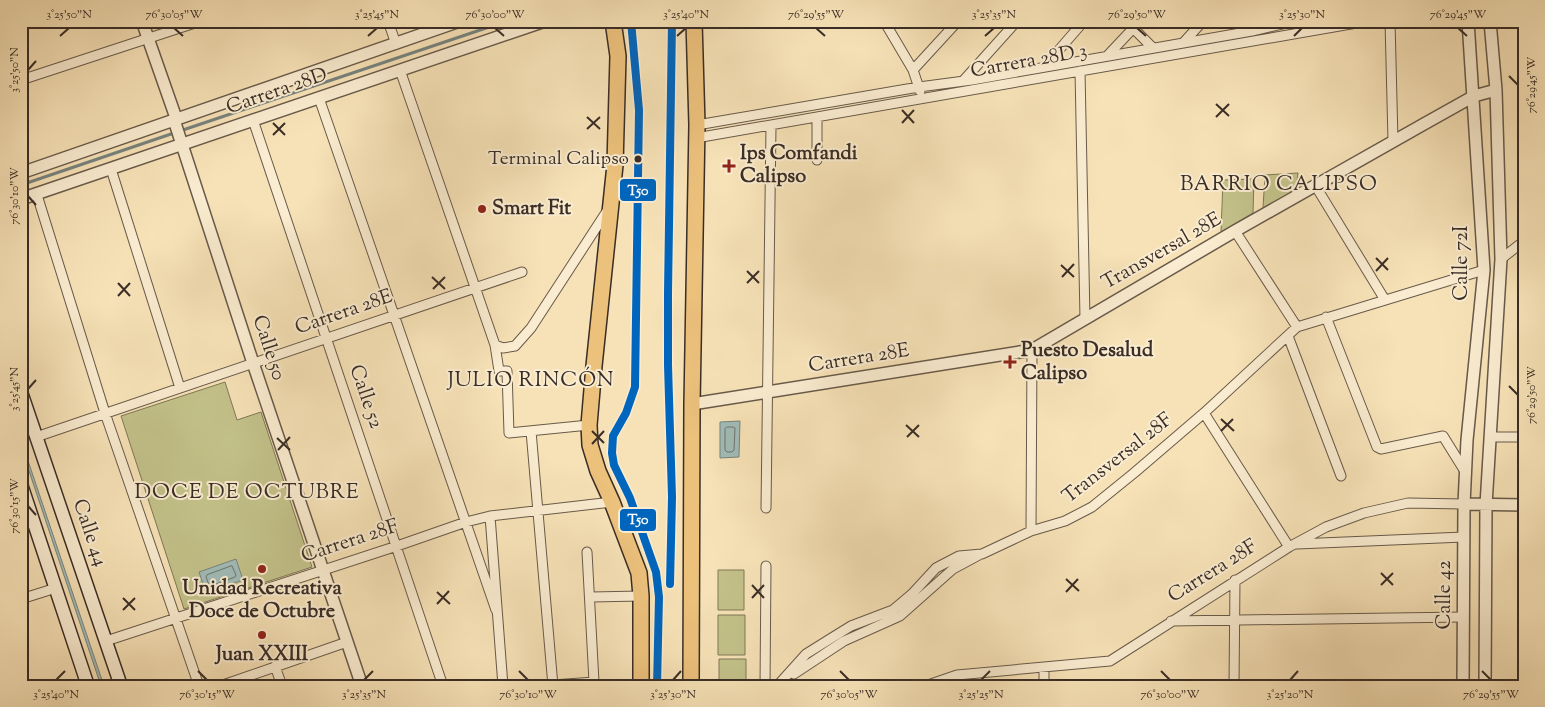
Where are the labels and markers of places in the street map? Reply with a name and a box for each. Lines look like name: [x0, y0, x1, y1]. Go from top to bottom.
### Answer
place label: Ips Comfandi Calipso: [740, 140, 858, 192]
place label: Terminal Calipso: [488, 146, 629, 173]
marker: Terminal Calipso: [633, 154, 643, 164]
marker: Ips Comfandi Calipso: [722, 159, 736, 173]
place label: Smart Fit: [492, 195, 571, 224]
marker: Smart Fit: [476, 203, 488, 215]
place label: Puesto Desalud Calipso: [1021, 337, 1154, 389]
marker: Puesto Desalud Calipso: [1003, 355, 1017, 369]
marker: Unidad Recreativa Doce de Octubre: [256, 563, 268, 575]
place label: Unidad Recreativa Doce de Octubre: [182, 575, 343, 627]
marker: Juan XXIII: [256, 629, 268, 641]
place label: Juan XXIII: [214, 641, 309, 670]

